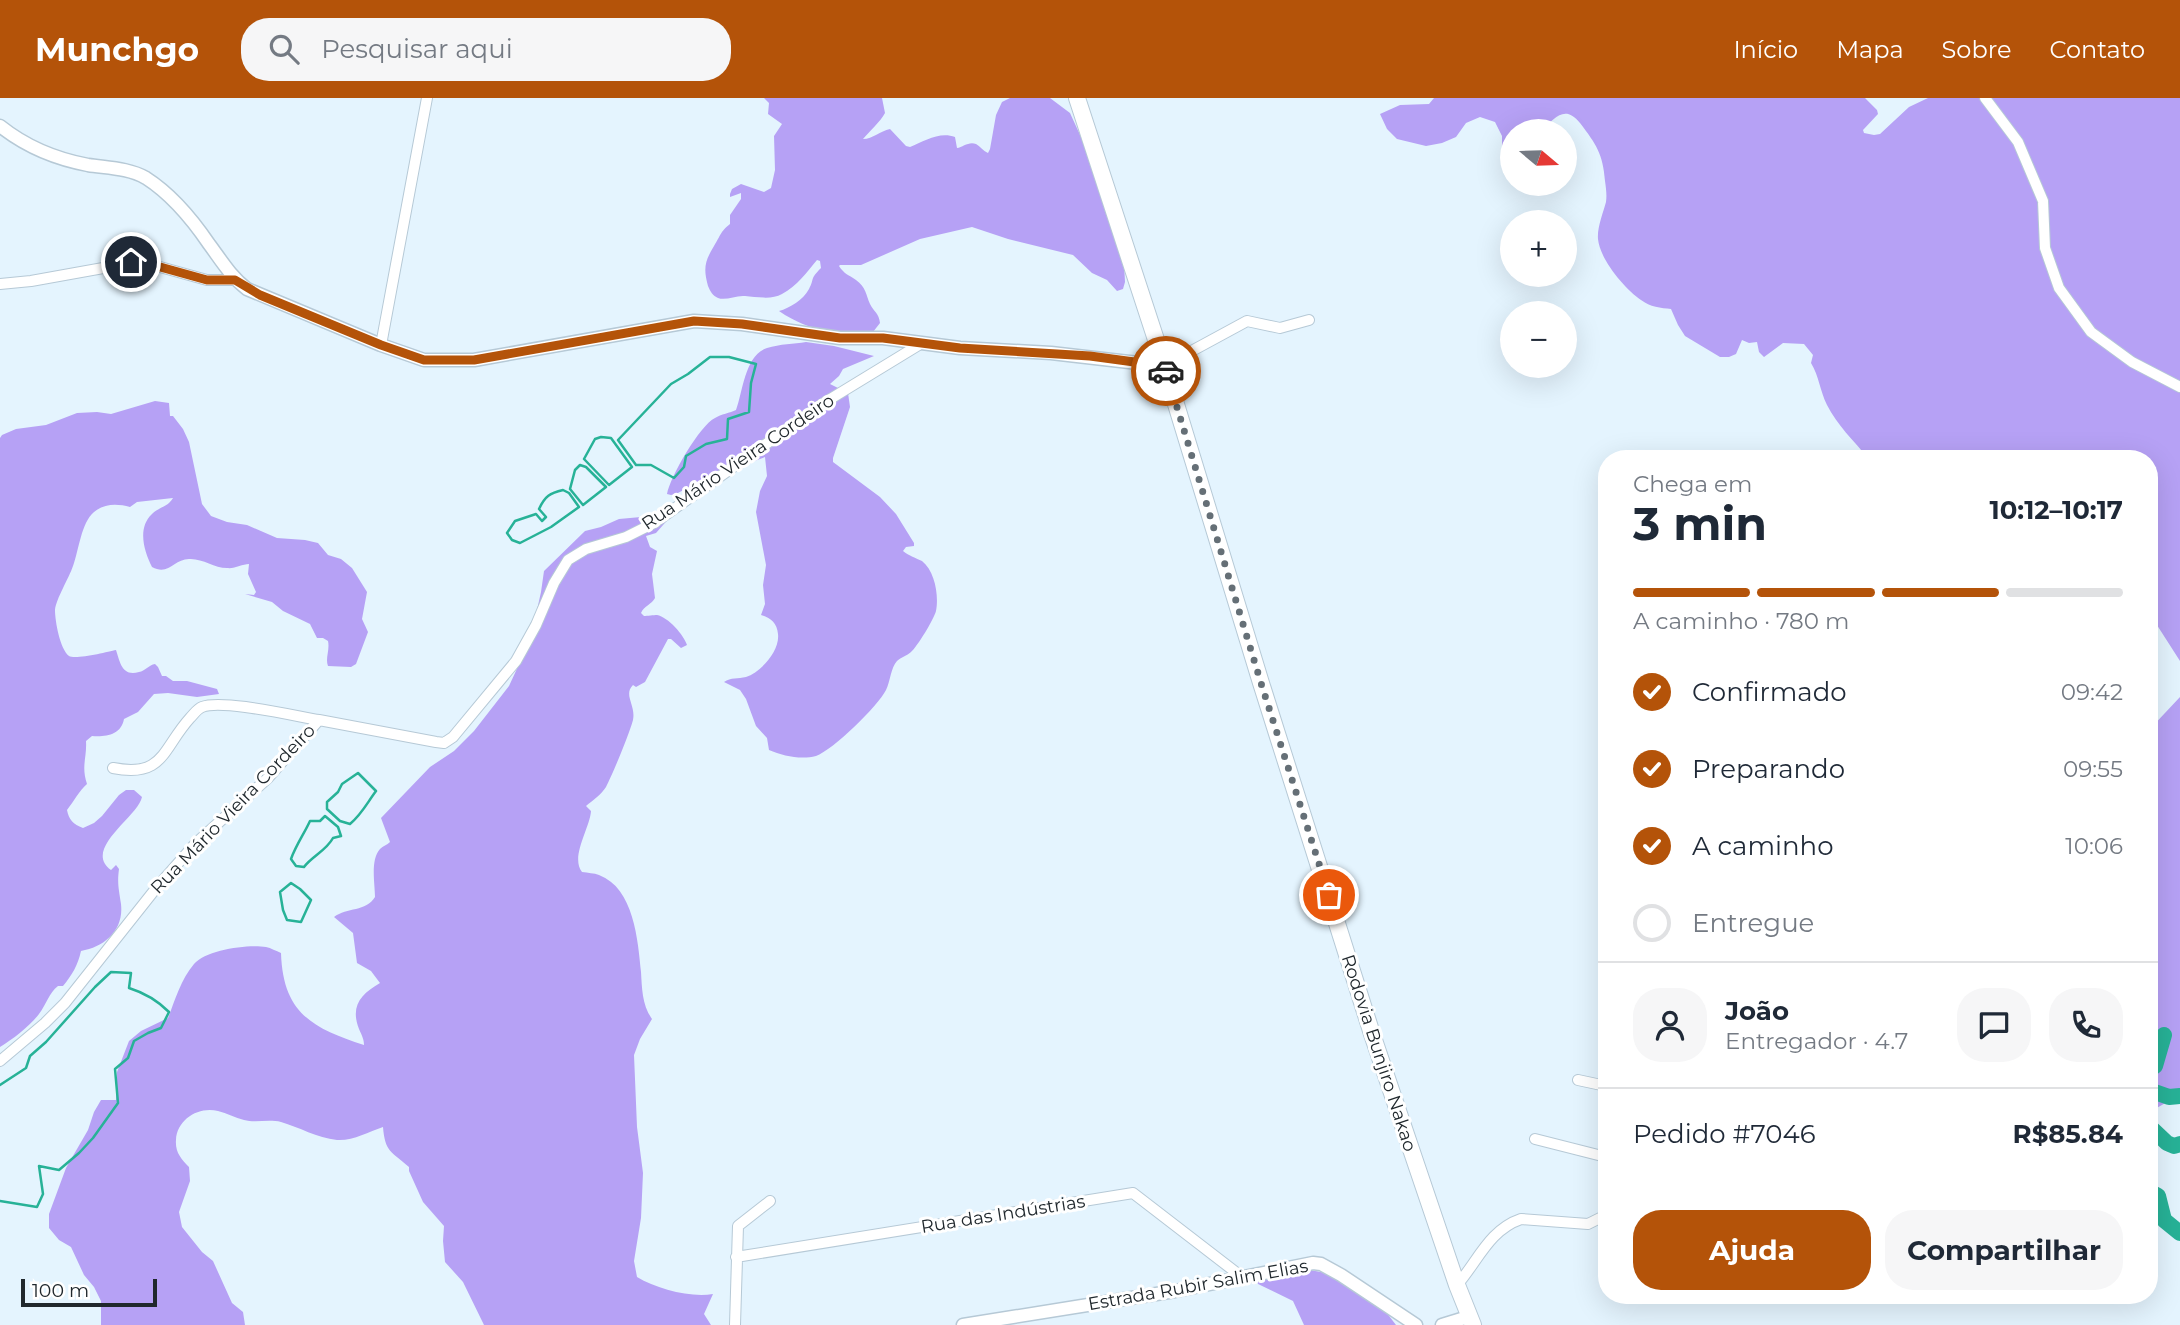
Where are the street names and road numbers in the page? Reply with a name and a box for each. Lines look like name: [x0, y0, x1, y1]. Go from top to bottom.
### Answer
street label: Rua Mário Vieira Cordeiro: [637, 389, 839, 535]
street label: Rua Mário Vieira Cordeiro: [146, 719, 320, 899]
street label: Rodovia Bunjiro Nakao: [1337, 952, 1421, 1154]
street label: Rua das Indústrias: [919, 1190, 1087, 1238]
street label: Estrada Rubir Salim Elias: [1086, 1255, 1310, 1315]

